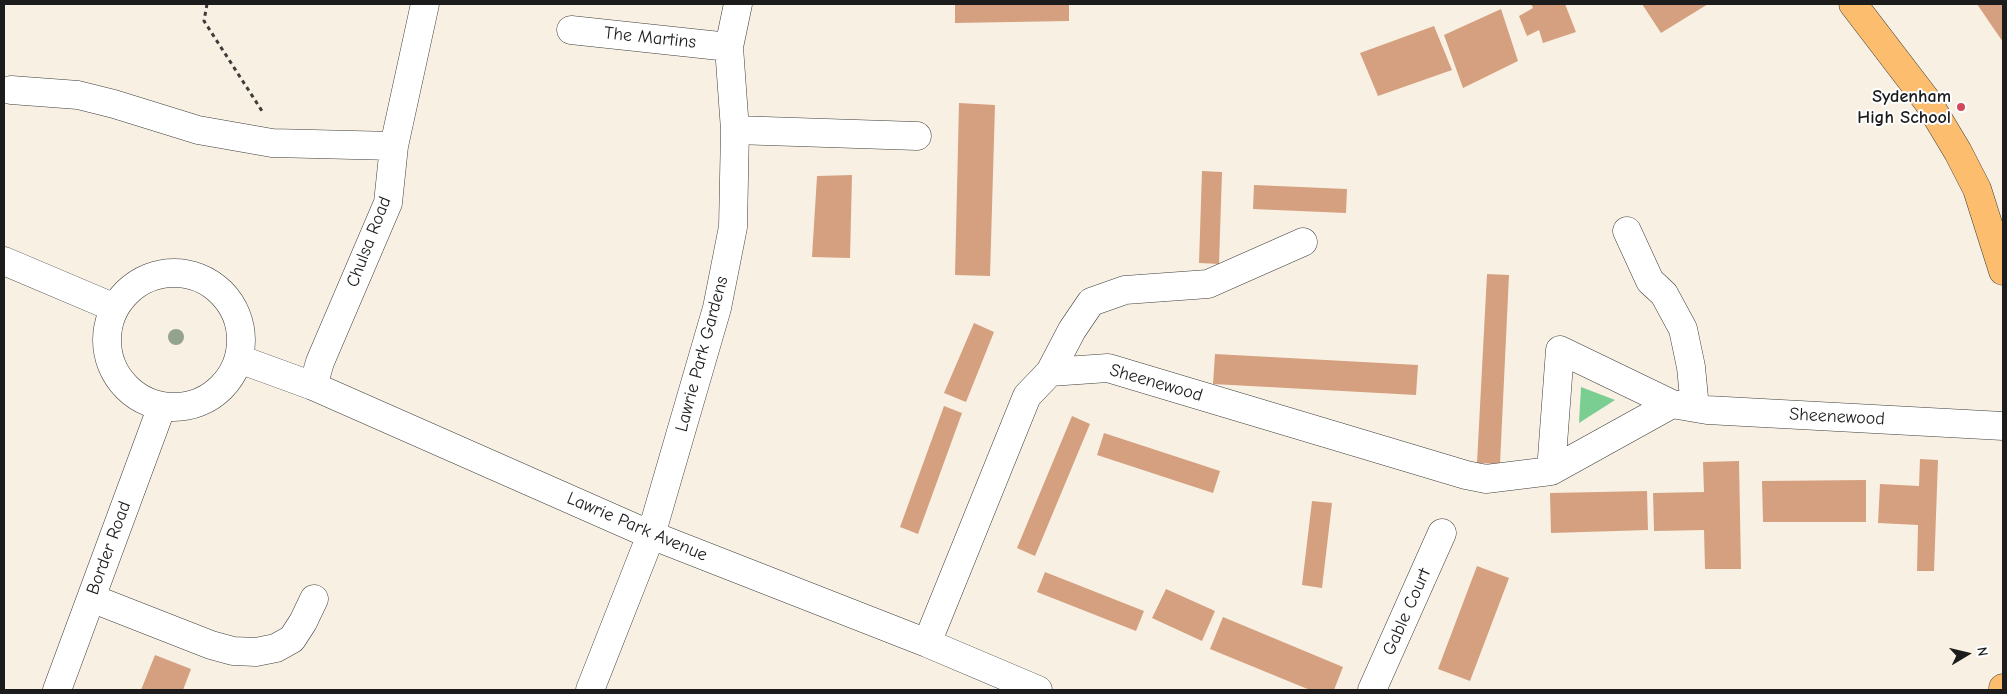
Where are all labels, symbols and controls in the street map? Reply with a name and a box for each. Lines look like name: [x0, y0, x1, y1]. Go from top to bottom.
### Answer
street label: The Martins: [603, 22, 697, 54]
place label: Sydenham High School: [1857, 86, 1951, 128]
marker: Sydenham High School: [1955, 101, 1967, 113]
street label: Chulsa Road: [342, 194, 396, 290]
street label: Lawrie Park Gardens: [671, 274, 733, 434]
street label: Sheenewood: [1107, 359, 1205, 407]
street label: Sheenewood: [1789, 404, 1885, 430]
street label: Lawrie Park Avenue: [564, 488, 710, 566]
street label: Border Road: [82, 498, 136, 598]
street label: Gable Court: [1378, 565, 1436, 659]
north arrow: [1942, 629, 1992, 679]
text: N: [1973, 646, 1991, 657]

